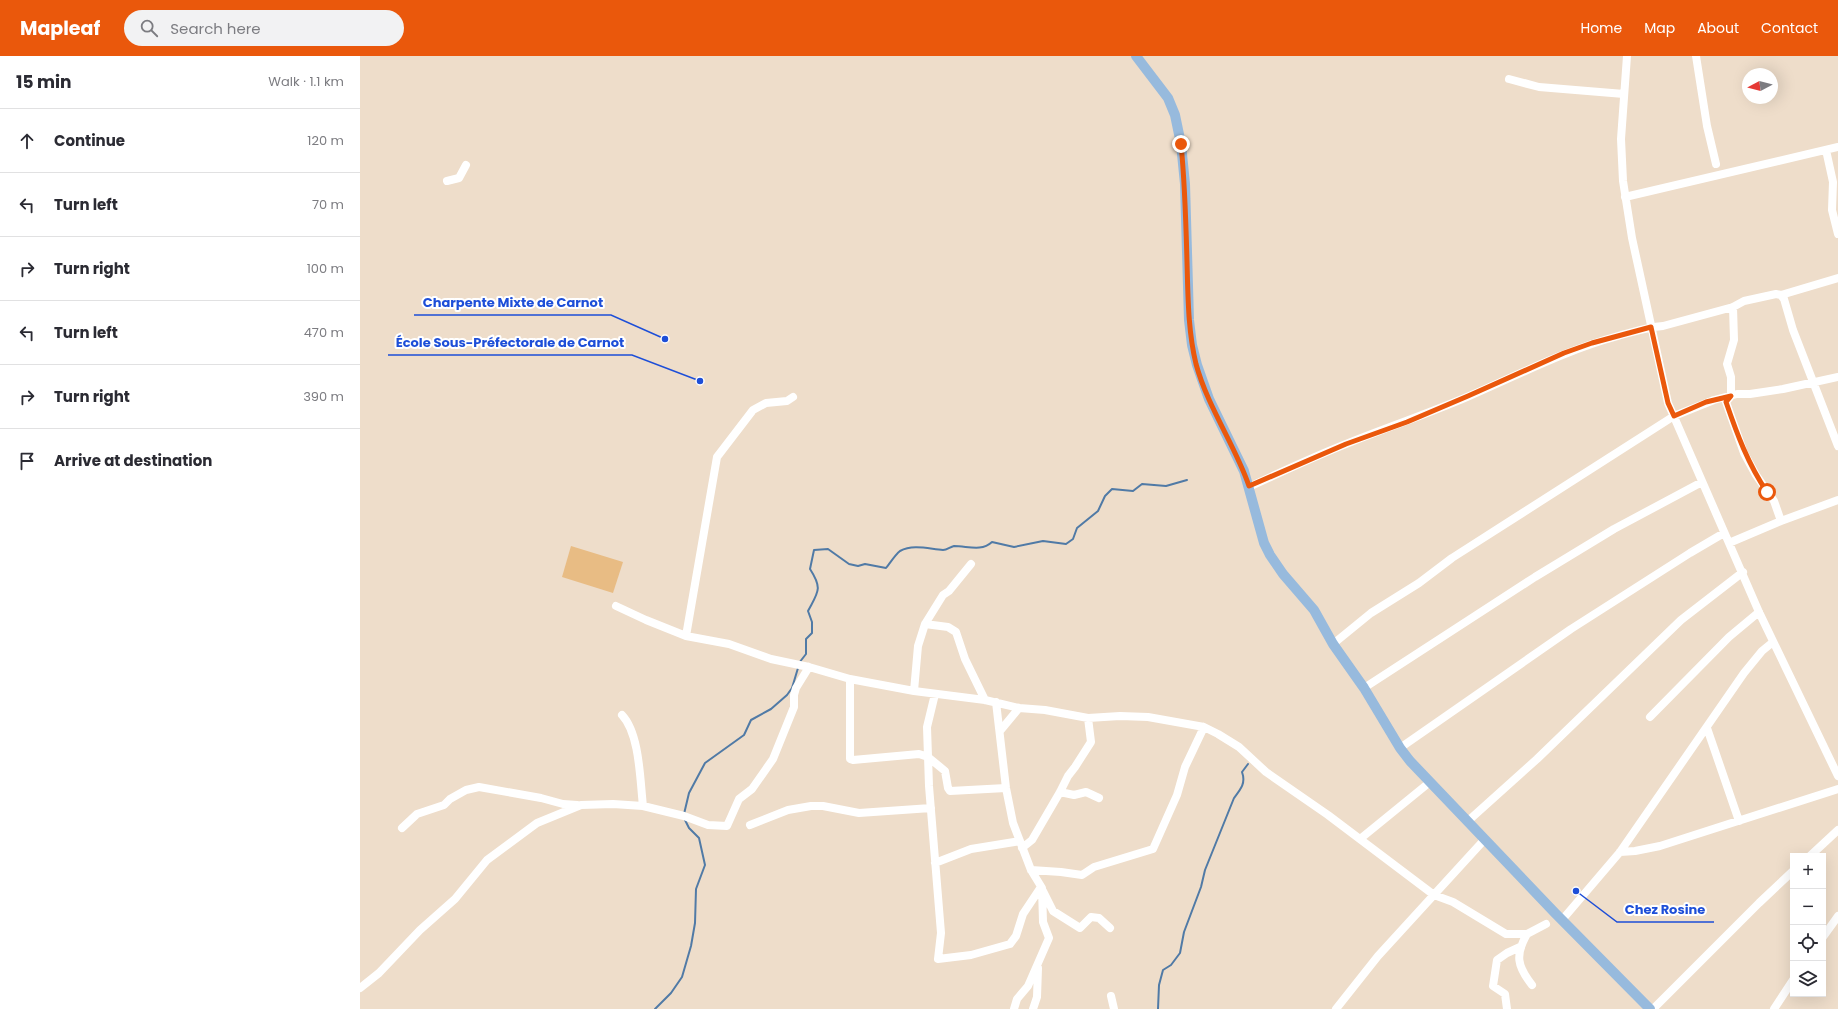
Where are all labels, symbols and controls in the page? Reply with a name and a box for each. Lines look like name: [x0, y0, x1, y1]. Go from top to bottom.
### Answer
search box: [124, 10, 404, 46]
text: Mapleaf: [20, 15, 100, 42]
icon: search: [138, 17, 160, 39]
text: Search here: [170, 18, 261, 39]
text: Home: [1580, 18, 1622, 38]
text: Map: [1644, 18, 1675, 38]
text: About: [1697, 18, 1739, 38]
text: Contact: [1761, 18, 1818, 38]
north arrow: [1742, 68, 1778, 104]
text: 15 min: [16, 70, 72, 94]
text: Walk · 1.1 km: [268, 72, 344, 91]
icon: ahead: [16, 130, 38, 152]
text: Continue: [54, 130, 125, 151]
text: 120 m: [307, 131, 344, 150]
route end: [1172, 135, 1190, 153]
icon: left: [16, 194, 38, 216]
text: Turn left: [54, 194, 118, 215]
text: 70 m: [312, 195, 344, 214]
icon: right: [16, 258, 38, 280]
text: Turn right: [54, 258, 130, 279]
text: 100 m: [307, 259, 344, 278]
callout: Charpente Mixte de Carnot: [414, 290, 611, 315]
text: Charpente Mixte de Carnot: [423, 293, 603, 312]
icon: left: [16, 322, 38, 344]
text: Turn left: [54, 322, 118, 343]
text: 470 m: [304, 323, 344, 342]
callout: École Sous-Préfectorale de Carnot: [388, 330, 632, 355]
text: École Sous-Préfectorale de Carnot: [396, 333, 624, 352]
icon: right: [16, 386, 38, 408]
text: Turn right: [54, 386, 130, 407]
text: 390 m: [303, 387, 344, 406]
icon: arrive: [16, 450, 38, 472]
text: Arrive at destination: [54, 450, 212, 471]
route start: [1758, 483, 1776, 501]
map controls: [1790, 853, 1826, 997]
button: +: [1790, 853, 1826, 889]
button: −: [1790, 889, 1826, 925]
callout: Chez Rosine: [1617, 897, 1714, 922]
text: Chez Rosine: [1625, 900, 1705, 919]
button: locate: [1790, 925, 1826, 961]
button: layers: [1790, 961, 1826, 997]

